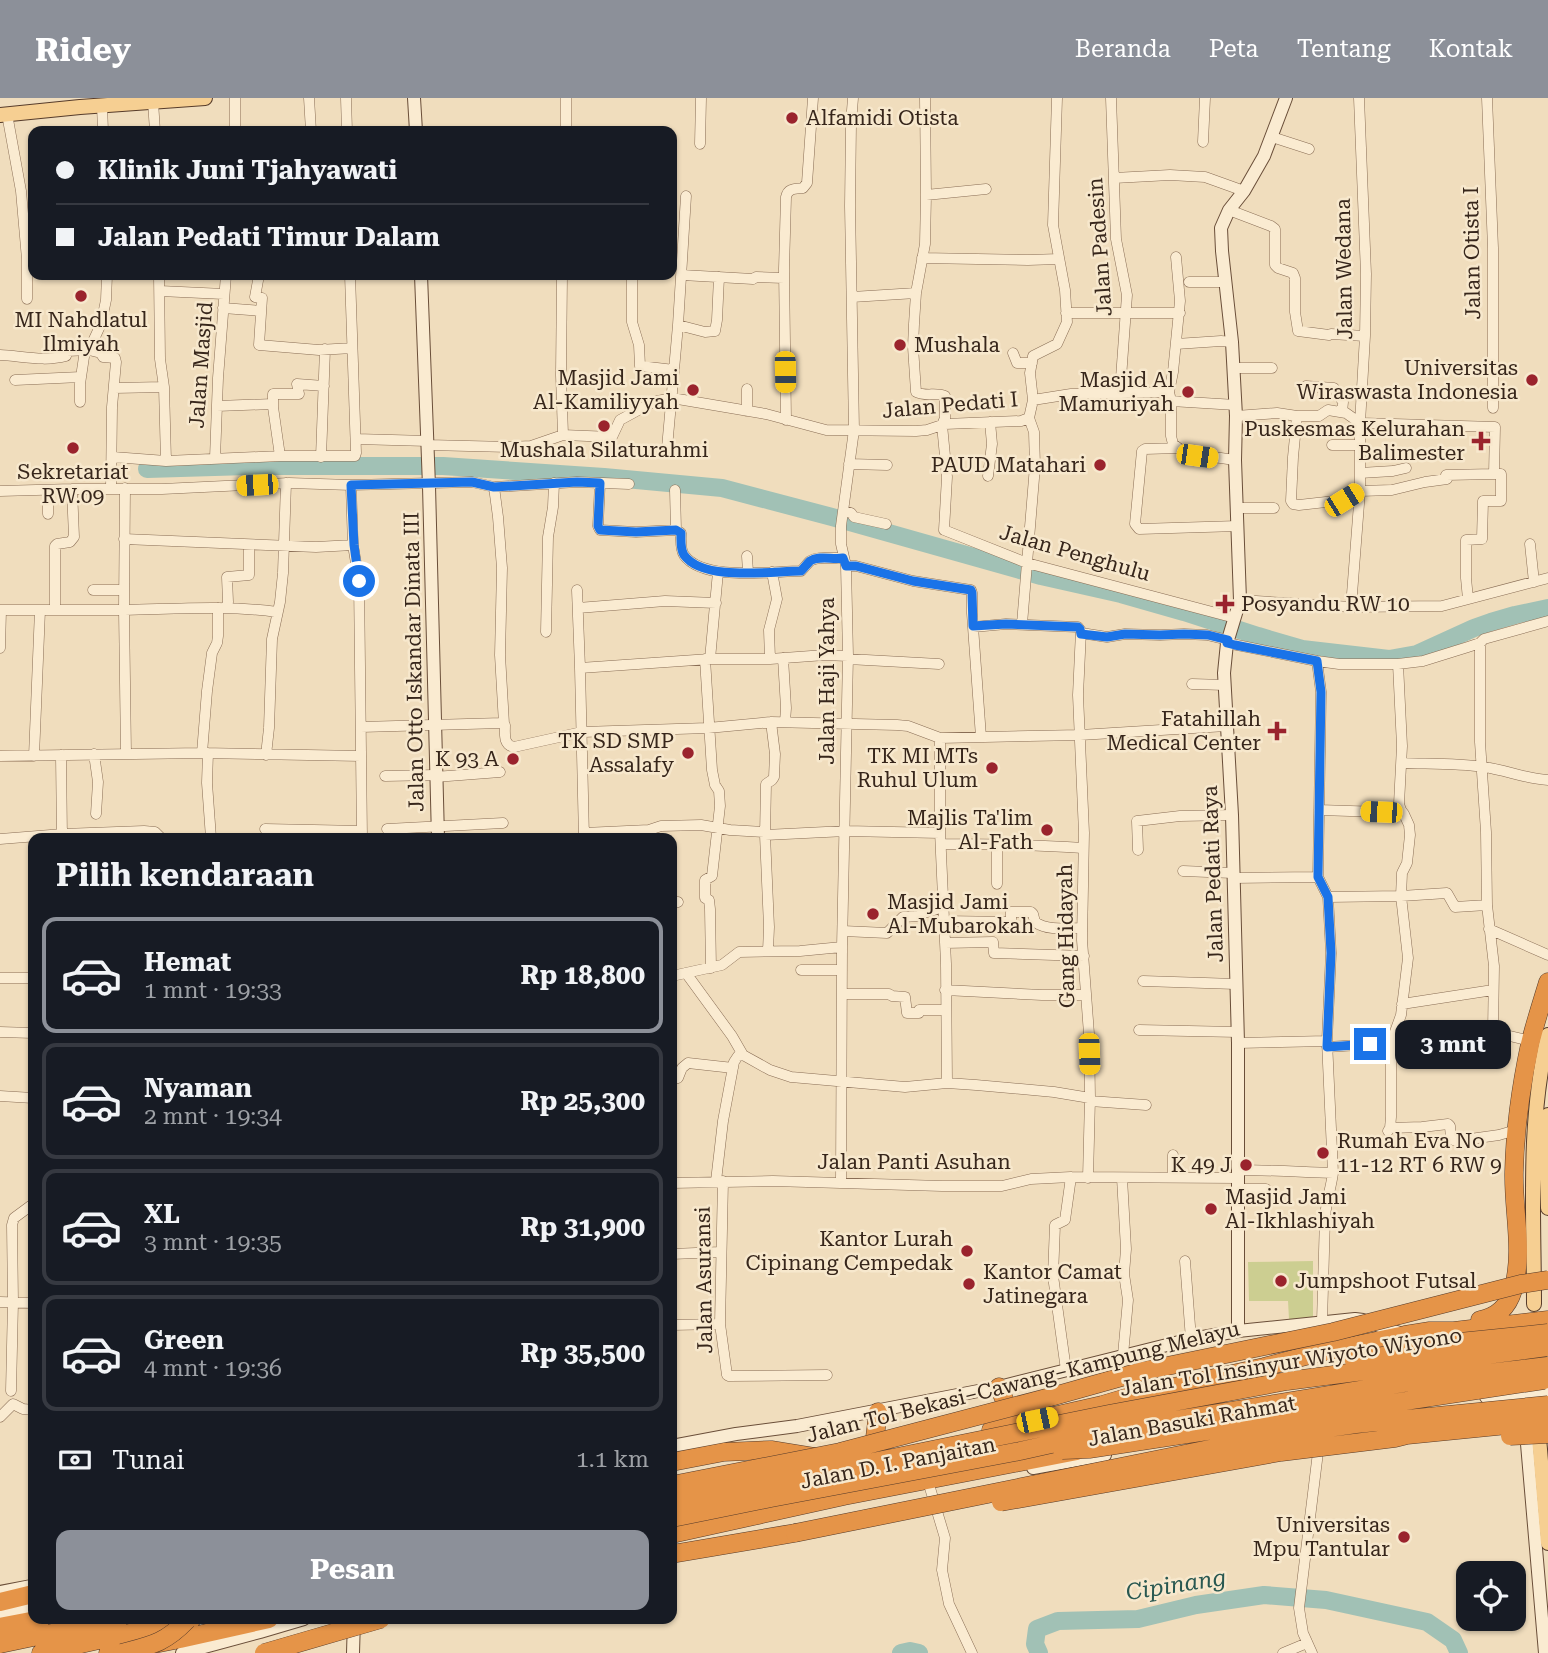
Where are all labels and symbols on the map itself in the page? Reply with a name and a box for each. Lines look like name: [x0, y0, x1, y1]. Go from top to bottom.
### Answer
place label: Alfamidi Otista: [806, 106, 959, 130]
marker: Alfamidi Otista: [784, 110, 800, 126]
street label: Jalan Padesin: [1083, 177, 1117, 317]
street label: Jalan Otista I: [1459, 186, 1485, 320]
street label: Jalan Wedana: [1331, 198, 1357, 340]
marker: MI Nahdlatul Ilmiyah: [73, 288, 89, 304]
street label: Jalan Masjid: [185, 300, 217, 429]
place label: MI Nahdlatul Ilmiyah: [14, 308, 148, 356]
place label: Mushala: [914, 333, 1000, 357]
marker: Mushala: [892, 337, 908, 353]
car: [775, 351, 796, 393]
place label: Universitas Wiraswasta Indonesia: [1297, 356, 1519, 404]
place label: Masjid Jami Al-Kamiliyyah: [533, 366, 679, 414]
place label: Masjid Al Mamuriyah: [1059, 368, 1175, 416]
marker: Universitas Wiraswasta Indonesia: [1524, 372, 1540, 388]
marker: Masjid Jami Al-Kamiliyyah: [685, 382, 701, 398]
marker: Masjid Al Mamuriyah: [1180, 384, 1196, 400]
street label: Jalan Pedati I: [881, 387, 1019, 423]
place label: Puskesmas Kelurahan Balimester: [1244, 417, 1465, 465]
marker: Mushala Silaturahmi: [596, 418, 612, 434]
marker: Puskesmas Kelurahan Balimester: [1471, 431, 1491, 451]
place label: Mushala Silaturahmi: [500, 438, 709, 462]
marker: Sekretariat RW.09: [65, 440, 81, 456]
car: [1175, 443, 1220, 469]
place label: PAUD Matahari: [931, 453, 1086, 477]
marker: PAUD Matahari: [1092, 457, 1108, 473]
place label: Sekretariat RW.09: [17, 460, 129, 508]
car: [236, 473, 279, 497]
car: [1321, 480, 1368, 520]
street label: Jalan Otto Iskandar Dinata III: [399, 512, 429, 812]
street label: Jalan Penghulu: [997, 520, 1153, 586]
route start: [343, 565, 375, 597]
place label: Posyandu RW 10: [1241, 592, 1410, 616]
marker: Posyandu RW 10: [1215, 594, 1235, 614]
street label: Jalan Haji Yahya: [815, 597, 839, 765]
place label: Fatahillah Medical Center: [1106, 707, 1261, 755]
marker: Fatahillah Medical Center: [1267, 721, 1287, 741]
place label: TK SD SMP Assalafy: [558, 729, 675, 777]
place label: TK MI MTs Ruhul Ulum: [857, 744, 978, 792]
marker: TK SD SMP Assalafy: [680, 745, 696, 761]
place label: K 93 A: [435, 747, 499, 771]
marker: K 93 A: [505, 751, 521, 767]
marker: TK MI MTs Ruhul Ulum: [984, 760, 1000, 776]
street label: Jalan Pedati Raya: [1198, 784, 1228, 963]
car: [1360, 801, 1403, 823]
place label: Majlis Ta'lim Al-Fath: [907, 806, 1033, 854]
marker: Majlis Ta'lim Al-Fath: [1039, 822, 1055, 838]
street label: Gang Hidayah: [1053, 863, 1079, 1008]
place label: Masjid Jami Al-Mubarokah: [887, 890, 1035, 938]
marker: Masjid Jami Al-Mubarokah: [865, 906, 881, 922]
callout: 3 mnt: [1394, 1020, 1510, 1068]
route end: [1354, 1028, 1386, 1060]
car: [1078, 1033, 1101, 1075]
place label: Rumah Eva No 11-12 RT 6 RW 9: [1337, 1129, 1502, 1177]
marker: Rumah Eva No 11-12 RT 6 RW 9: [1315, 1145, 1331, 1161]
street label: Jalan Panti Asuhan: [817, 1150, 1011, 1174]
place label: K 49 J: [1171, 1153, 1232, 1177]
marker: K 49 J: [1238, 1157, 1254, 1173]
place label: Masjid Jami Al-Ikhlashiyah: [1225, 1185, 1375, 1233]
marker: Masjid Jami Al-Ikhlashiyah: [1203, 1201, 1219, 1217]
street label: Jalan Asuransi: [691, 1206, 717, 1354]
place label: Kantor Lurah Cipinang Cempedak: [746, 1227, 953, 1275]
marker: Kantor Lurah Cipinang Cempedak: [959, 1243, 975, 1259]
place label: Kantor Camat Jatinegara: [983, 1260, 1122, 1308]
place label: Jumpshoot Futsal: [1295, 1269, 1477, 1293]
marker: Jumpshoot Futsal: [1273, 1273, 1289, 1289]
marker: Kantor Camat Jatinegara: [961, 1276, 977, 1292]
street label: Jalan Tol Bekasi–Cawang–Kampung Melayu: [804, 1316, 1242, 1448]
street label: Jalan Tol Insinyur Wiyoto Wiyono: [1118, 1323, 1464, 1401]
street label: Jalan Basuki Rahmat: [1086, 1391, 1298, 1451]
car: [1015, 1405, 1060, 1435]
street label: Jalan D. I. Panjaitan: [798, 1432, 998, 1494]
place label: Universitas Mpu Tantular: [1253, 1513, 1390, 1561]
marker: Universitas Mpu Tantular: [1396, 1529, 1412, 1545]
water label: Cipinang: [1124, 1564, 1228, 1606]

